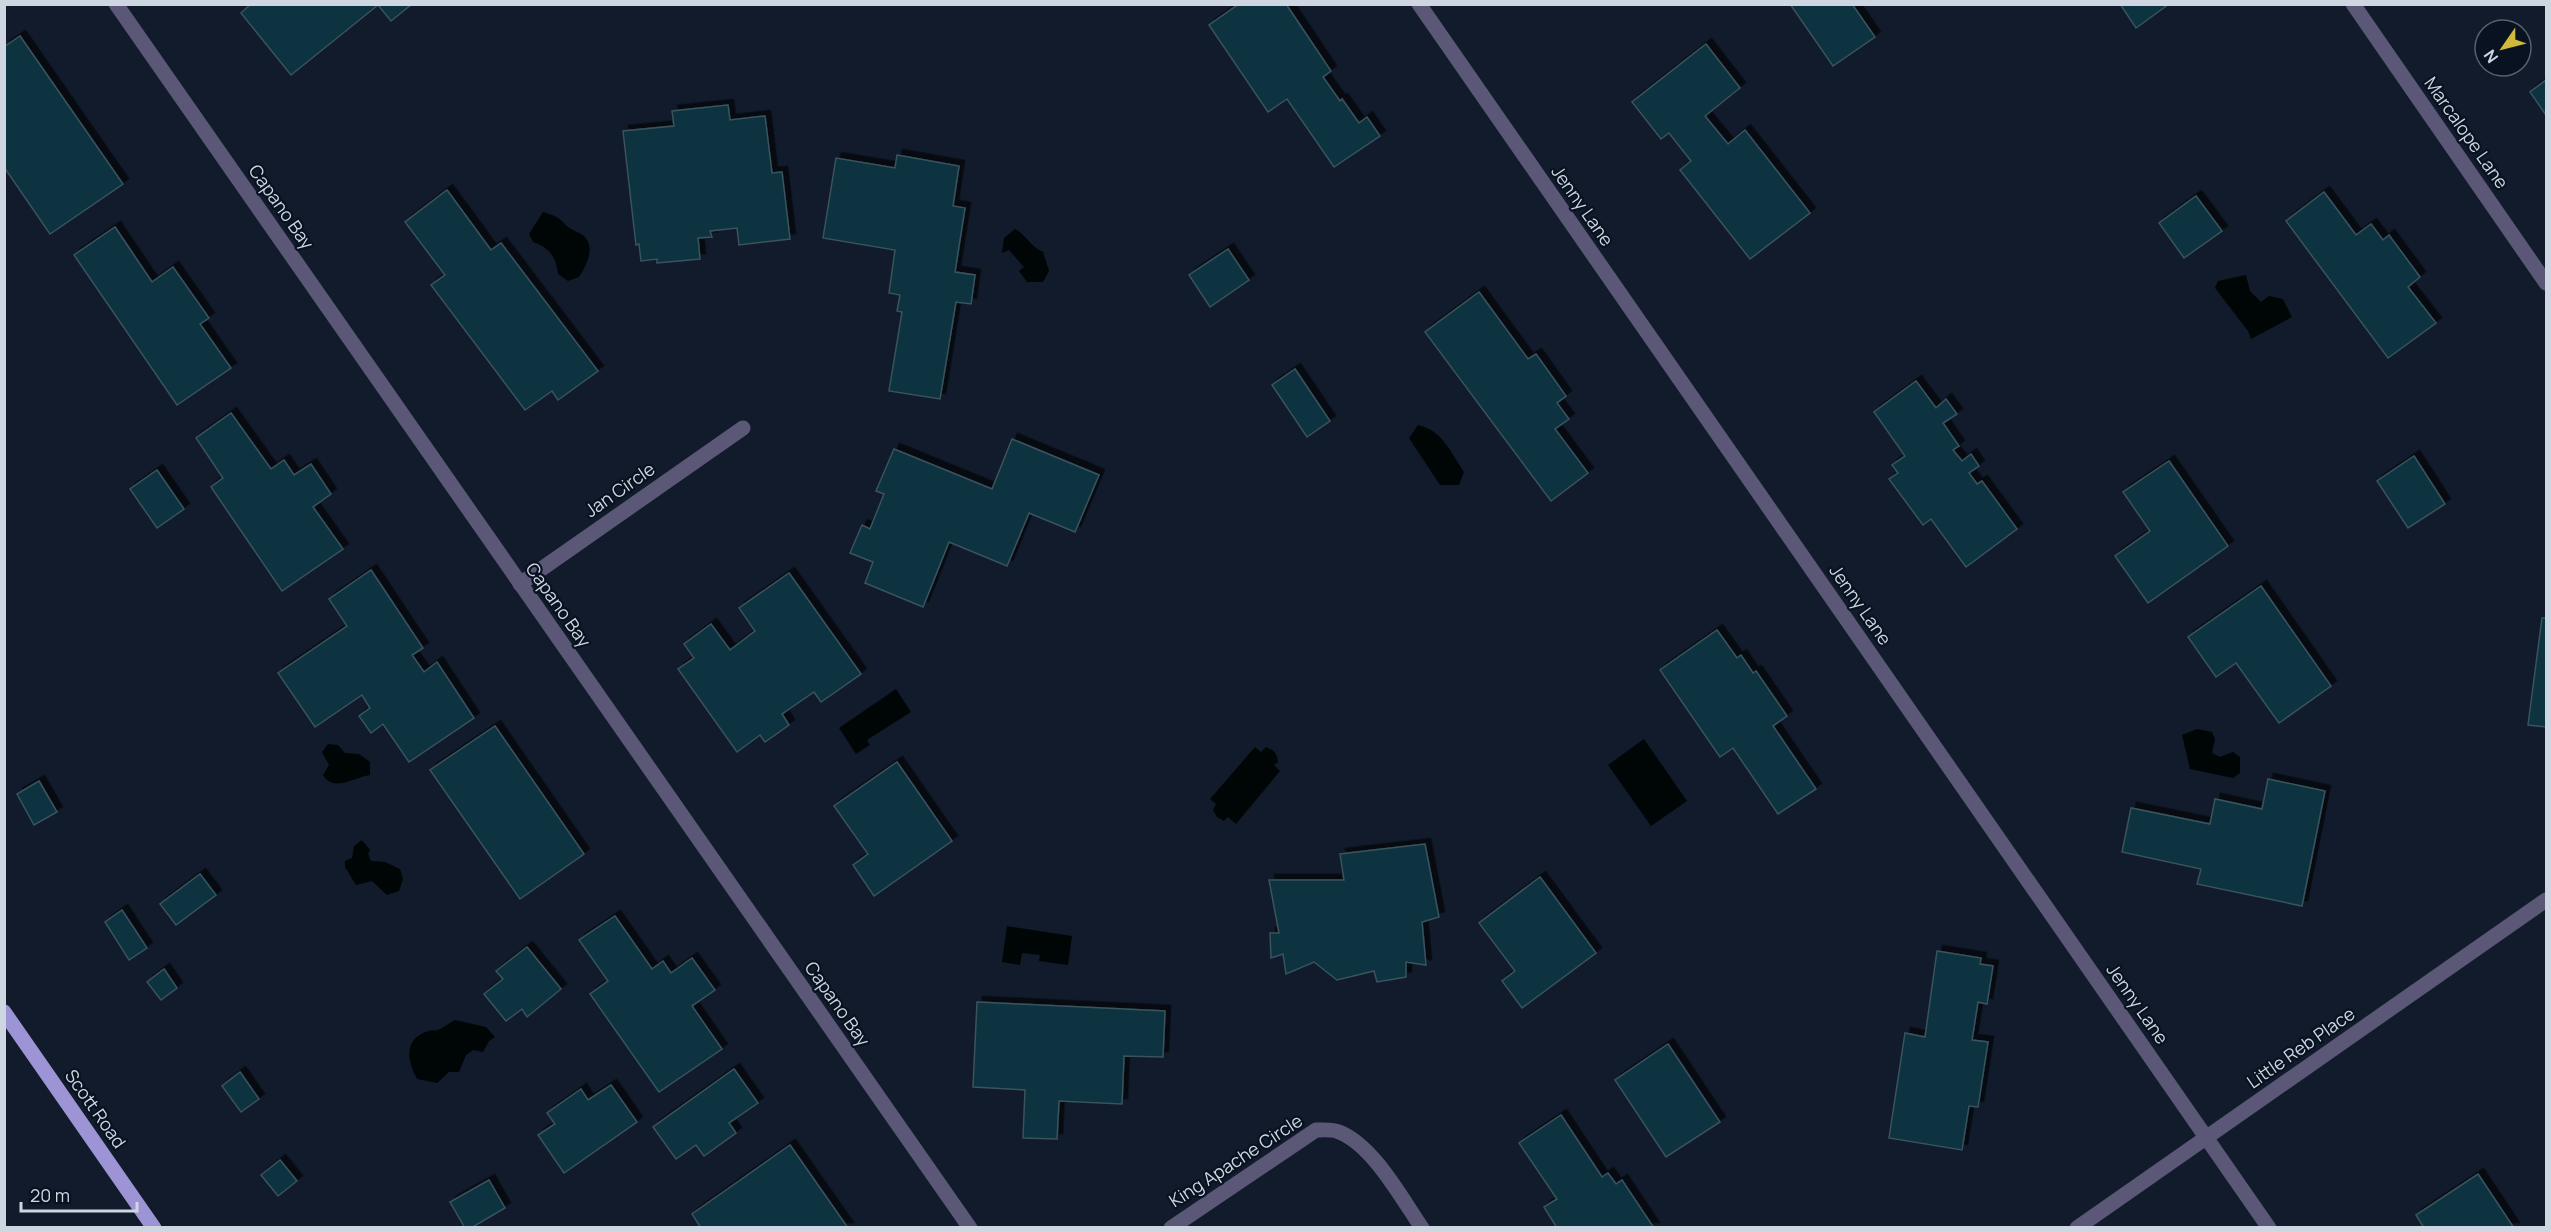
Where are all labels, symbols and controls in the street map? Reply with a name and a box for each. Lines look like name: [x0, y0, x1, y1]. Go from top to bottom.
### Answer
north arrow: [2473, 18, 2533, 78]
text: N: [2478, 46, 2503, 68]
street label: Marcalope Lane: [2419, 72, 2514, 193]
street label: Capano Bay: [244, 159, 320, 254]
street label: Jenny Lane: [1546, 160, 1619, 250]
street label: Jan Circle: [580, 456, 659, 522]
street label: Capano Bay: [521, 557, 597, 652]
street label: Jenny Lane: [1824, 559, 1897, 649]
street label: Capano Bay: [800, 956, 876, 1051]
street label: Jenny Lane: [2101, 958, 2174, 1048]
street label: Little Reb Place: [2242, 1001, 2359, 1093]
street label: Scott Road: [60, 1064, 132, 1153]
street label: King Apache Circle: [1164, 1108, 1307, 1212]
scale bar: [21, 1175, 136, 1213]
text: 20 m: [30, 1183, 70, 1207]

